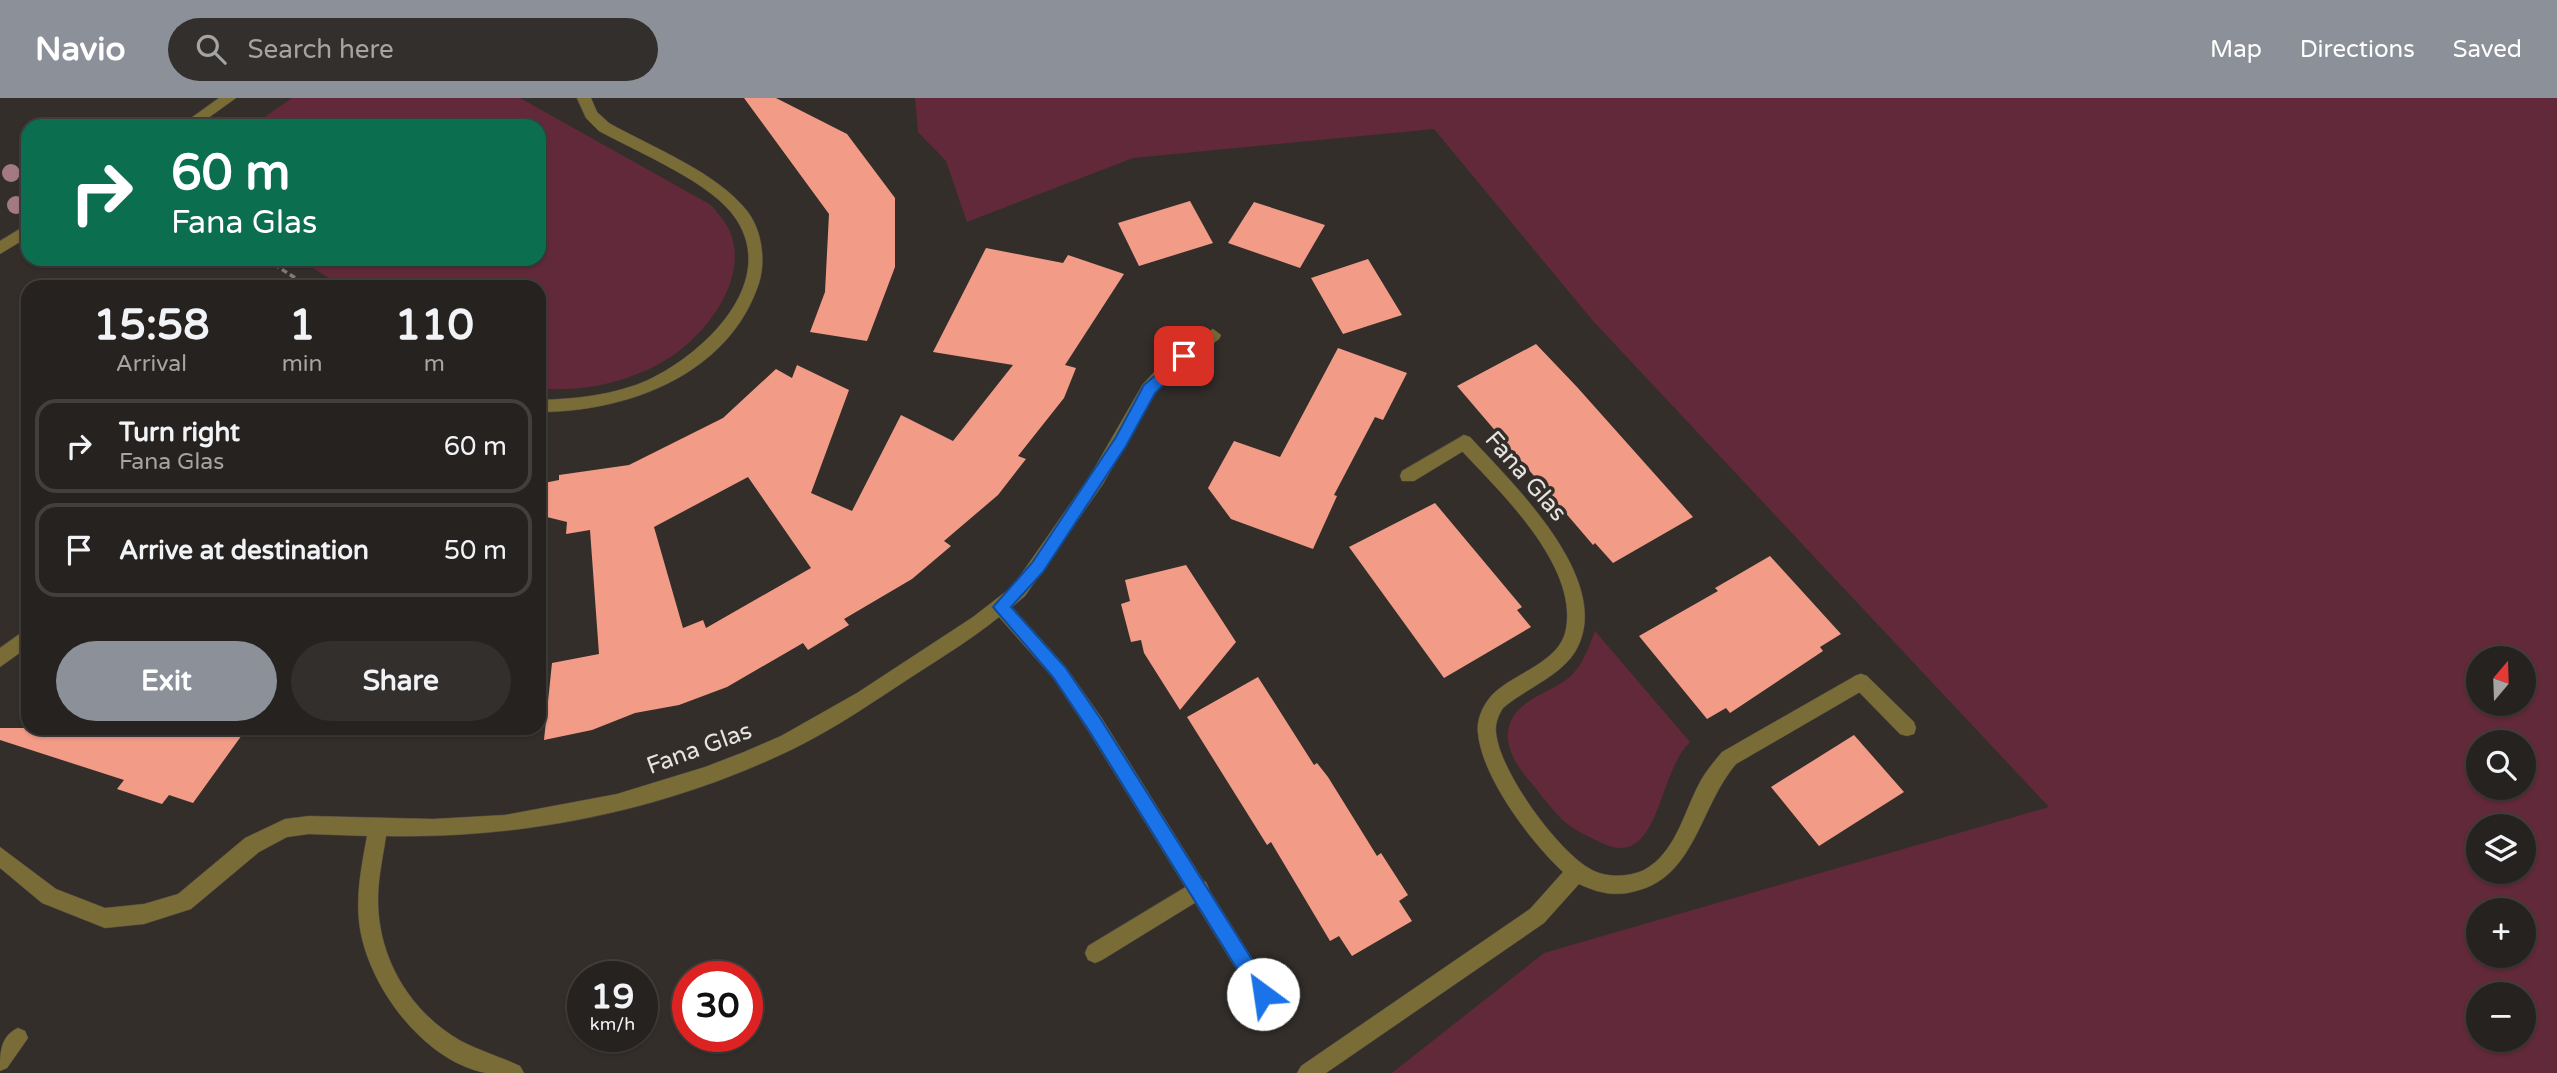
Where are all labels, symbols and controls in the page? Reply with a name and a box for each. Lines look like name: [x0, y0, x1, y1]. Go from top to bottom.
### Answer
search box: [168, 18, 658, 81]
text: Navio: [35, 30, 126, 69]
icon: search: [192, 30, 230, 68]
text: Search here: [248, 34, 394, 65]
text: Map: [2210, 35, 2262, 64]
text: Directions: [2300, 35, 2415, 64]
text: Saved: [2453, 35, 2522, 64]
text: 60 m: [171, 144, 290, 203]
icon: right: [56, 147, 147, 238]
text: Fana Glas: [171, 204, 317, 242]
text: 15:58: [93, 300, 210, 351]
text: 1: [289, 300, 315, 351]
text: 110: [395, 300, 474, 351]
pin: [1154, 326, 1214, 386]
icon: arrive: [1165, 337, 1203, 375]
text: Arrival: [116, 350, 187, 378]
text: min: [282, 350, 323, 378]
text: m: [424, 350, 445, 378]
text: Turn right: [119, 417, 240, 448]
street label: Fana Glas: [1479, 425, 1573, 527]
icon: right: [60, 427, 98, 465]
text: 60 m: [444, 431, 507, 462]
text: Fana Glas: [119, 448, 224, 476]
icon: arrive: [60, 531, 98, 569]
text: Arrive at destination: [119, 535, 369, 566]
text: 50 m: [444, 535, 507, 566]
button: Exit: [56, 641, 277, 721]
button: Share: [291, 641, 511, 721]
north arrow: [2466, 646, 2536, 716]
map controls: [2466, 646, 2536, 1052]
street label: Fana Glas: [643, 716, 756, 781]
button: search: [2466, 730, 2536, 800]
button: layers: [2466, 814, 2536, 884]
button: +: [2466, 898, 2536, 968]
position arrow: [1226, 957, 1300, 1031]
speed limit sign: 30: [672, 961, 763, 1052]
text: 19: [591, 976, 634, 1018]
button: −: [2466, 982, 2536, 1052]
text: km/h: [590, 1013, 635, 1035]

